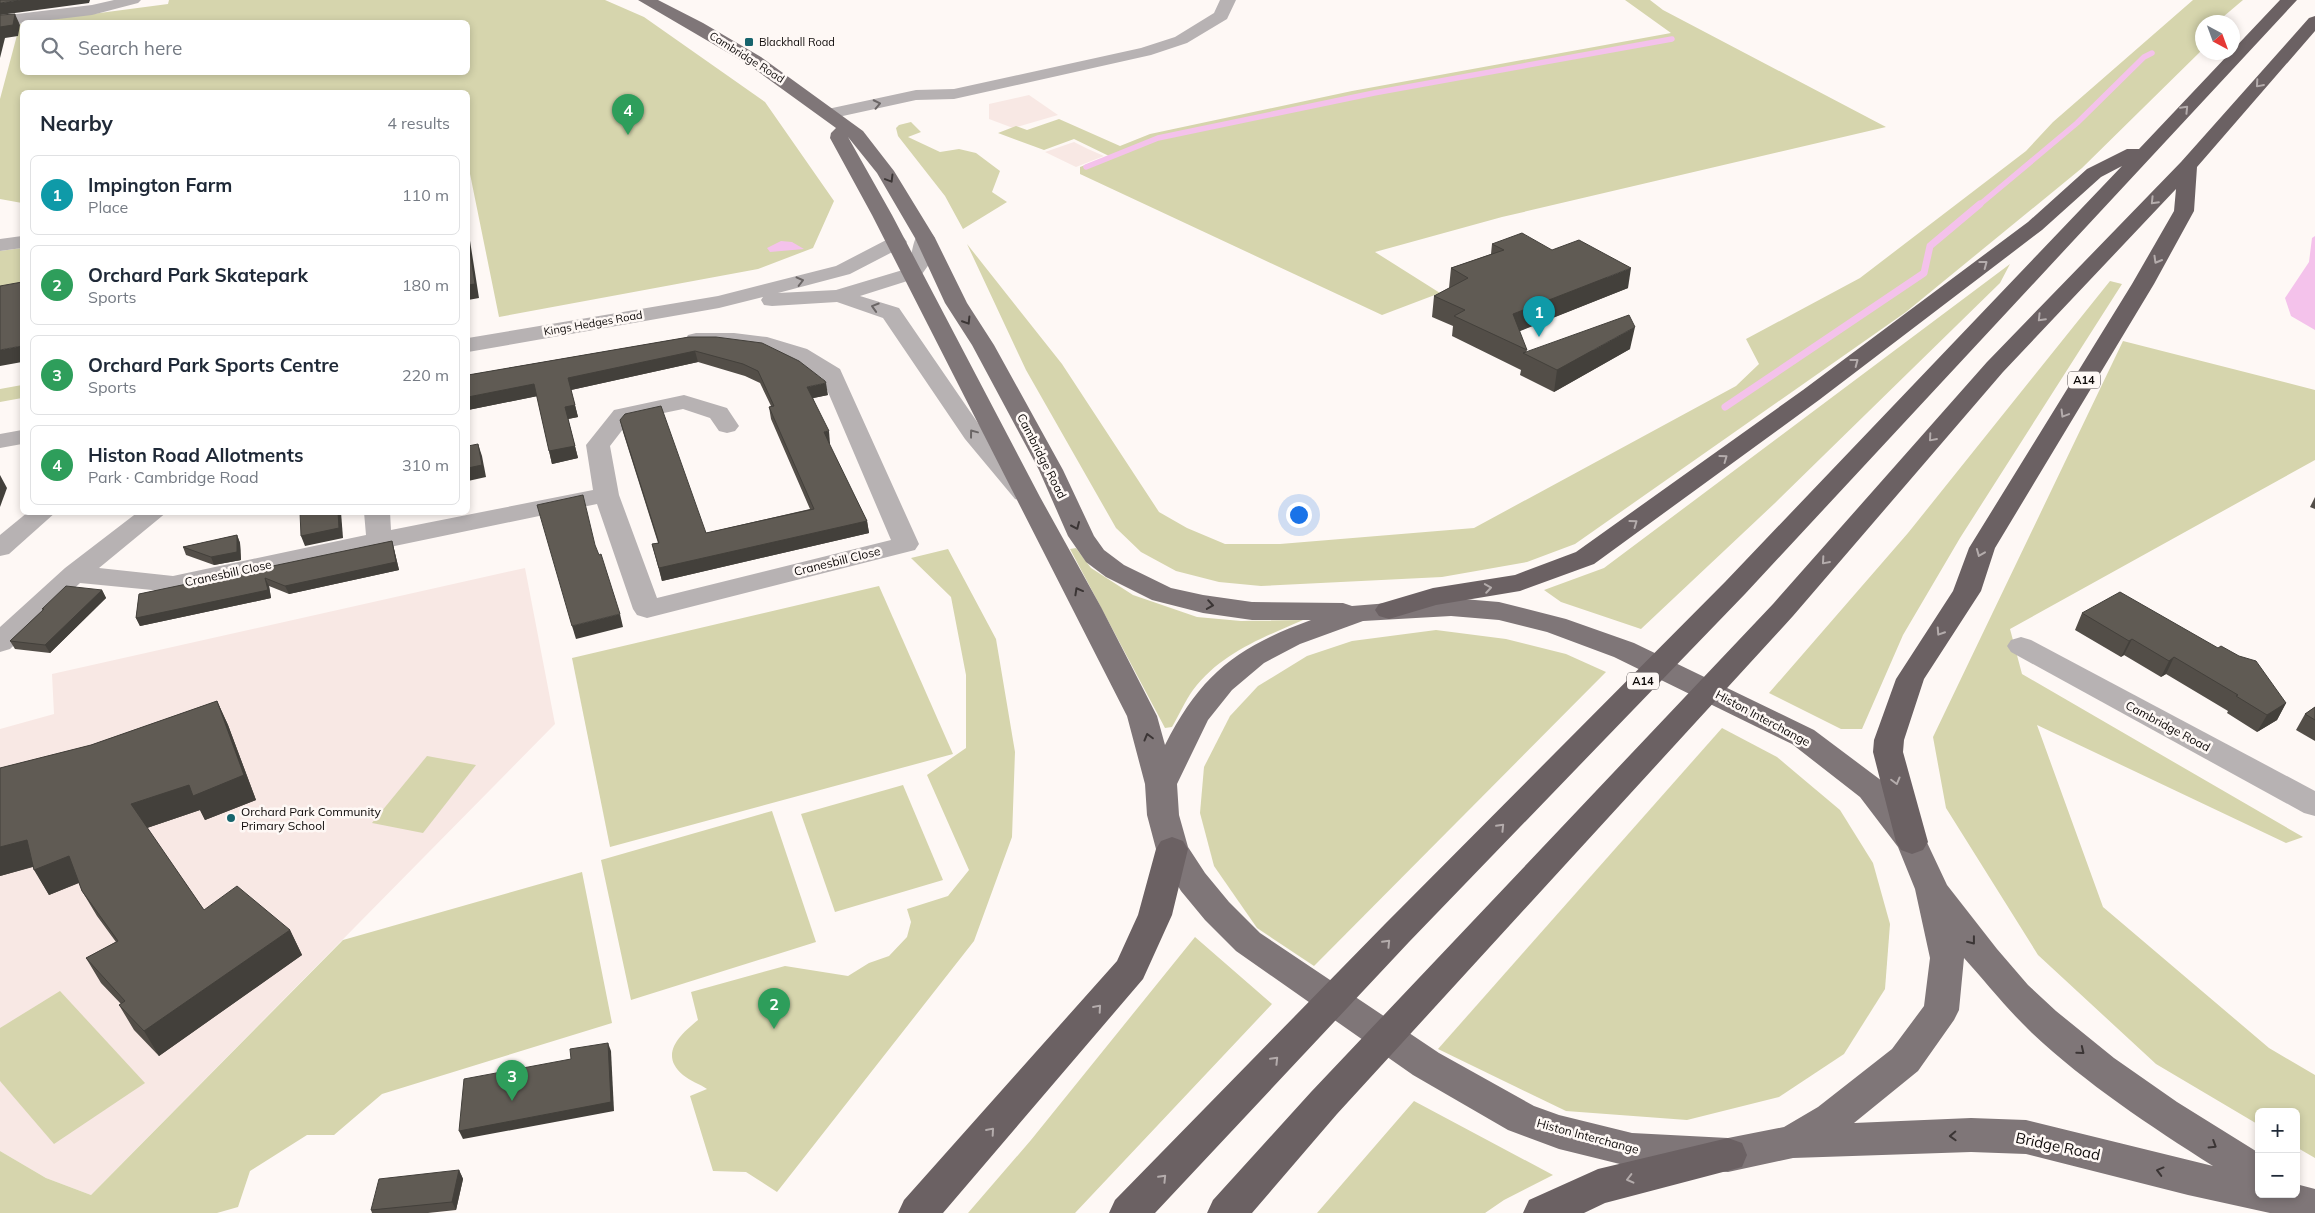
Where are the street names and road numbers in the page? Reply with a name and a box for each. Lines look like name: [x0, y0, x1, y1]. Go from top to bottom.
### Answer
street label: Cambridge Road: [707, 28, 787, 86]
street label: Kings Hedges Road: [543, 307, 643, 339]
road number: A14: [2068, 372, 2100, 388]
street label: Cambridge Road: [1014, 411, 1070, 501]
street label: Cranesbill Close: [792, 543, 882, 579]
street label: Cranesbill Close: [183, 556, 273, 590]
road number: A14: [1627, 672, 1659, 689]
street label: Histon Interchange: [1713, 687, 1813, 749]
street label: Cambridge Road: [2123, 697, 2213, 755]
street label: Histon Interchange: [1535, 1115, 1641, 1157]
street label: Bridge Road: [2014, 1128, 2102, 1164]

